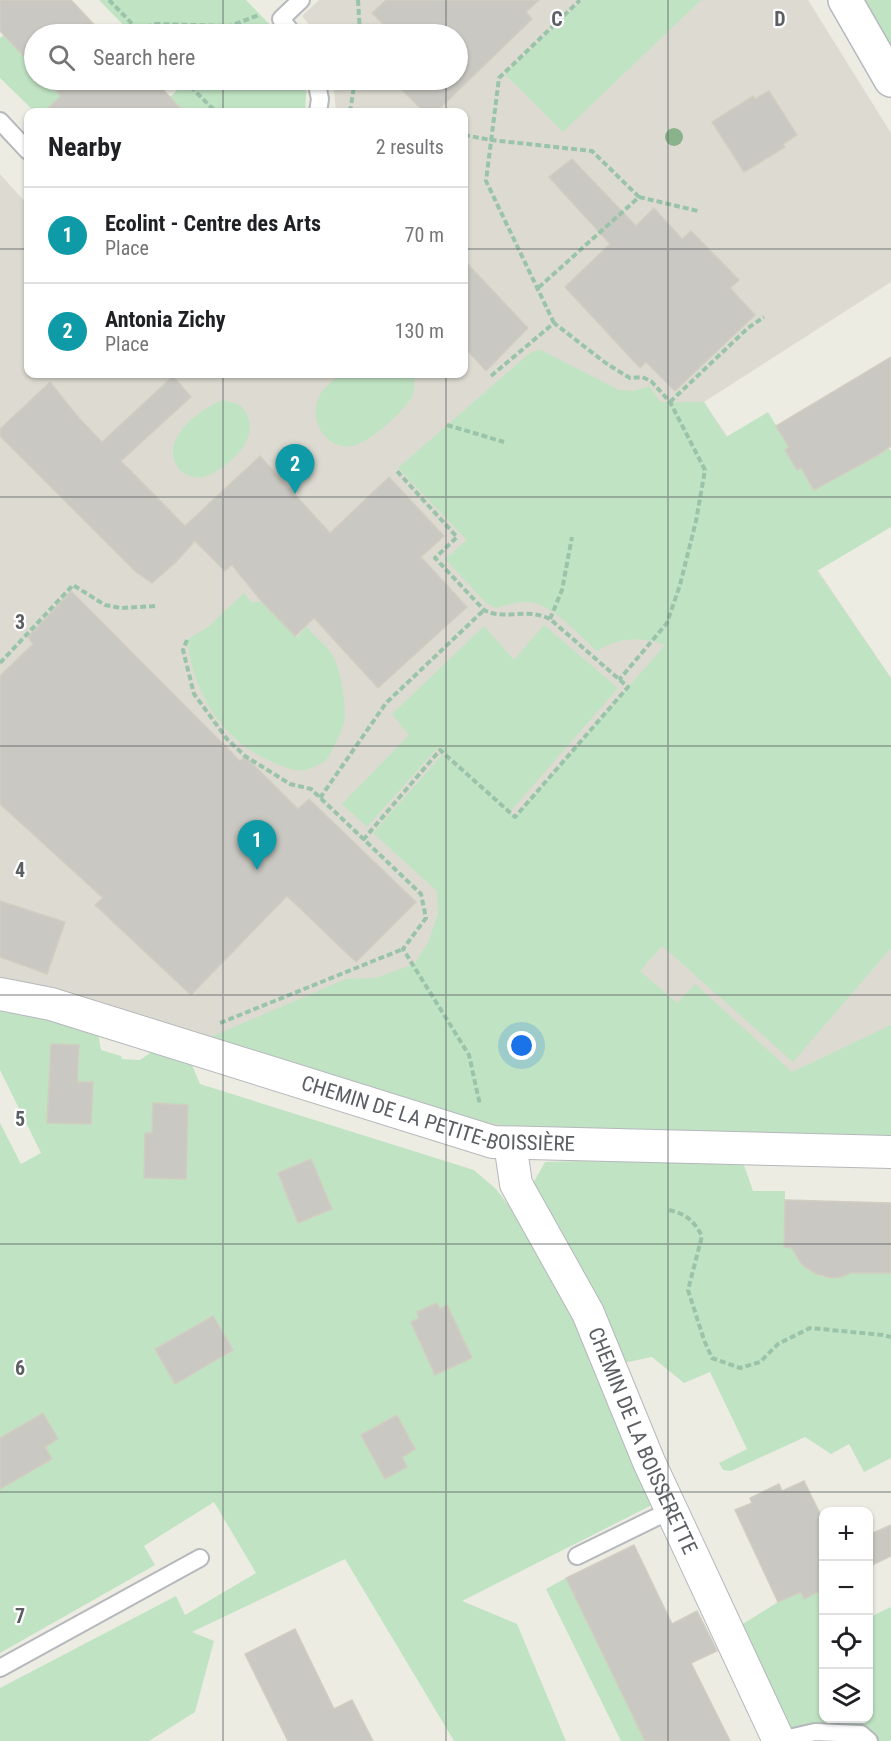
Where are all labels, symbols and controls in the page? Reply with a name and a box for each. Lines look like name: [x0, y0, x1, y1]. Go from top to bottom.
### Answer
text: C: [551, 7, 563, 31]
text: D: [774, 7, 786, 31]
search box: [24, 24, 468, 90]
icon: search: [45, 41, 78, 74]
text: Search here: [93, 45, 195, 70]
text: Nearby: [48, 132, 122, 162]
text: 2 results: [376, 135, 444, 159]
text: Ecolint - Centre des Arts: [105, 211, 321, 236]
text: 1: [62, 223, 73, 247]
text: 70 m: [405, 223, 444, 247]
text: Place: [105, 236, 149, 260]
text: Antonia Zichy: [105, 307, 226, 332]
text: 2: [62, 319, 73, 343]
text: 130 m: [395, 319, 444, 343]
text: Place: [105, 332, 149, 356]
pin: 2: [276, 444, 314, 494]
text: 3: [15, 610, 25, 634]
pin: 1: [238, 820, 276, 870]
text: 4: [15, 858, 25, 882]
your location: [507, 1031, 536, 1060]
street label: CHEMIN DE LA PETITE-BOISSIÈRE: [298, 1071, 575, 1156]
text: 5: [15, 1107, 25, 1131]
street label: CHEMIN DE LA BOISSERETTE: [583, 1324, 702, 1558]
text: 6: [15, 1356, 25, 1380]
map controls: [819, 1507, 873, 1723]
button: +: [819, 1507, 873, 1561]
button: −: [819, 1561, 873, 1615]
text: 7: [15, 1604, 25, 1628]
button: locate: [819, 1615, 873, 1669]
button: layers: [819, 1669, 873, 1723]

